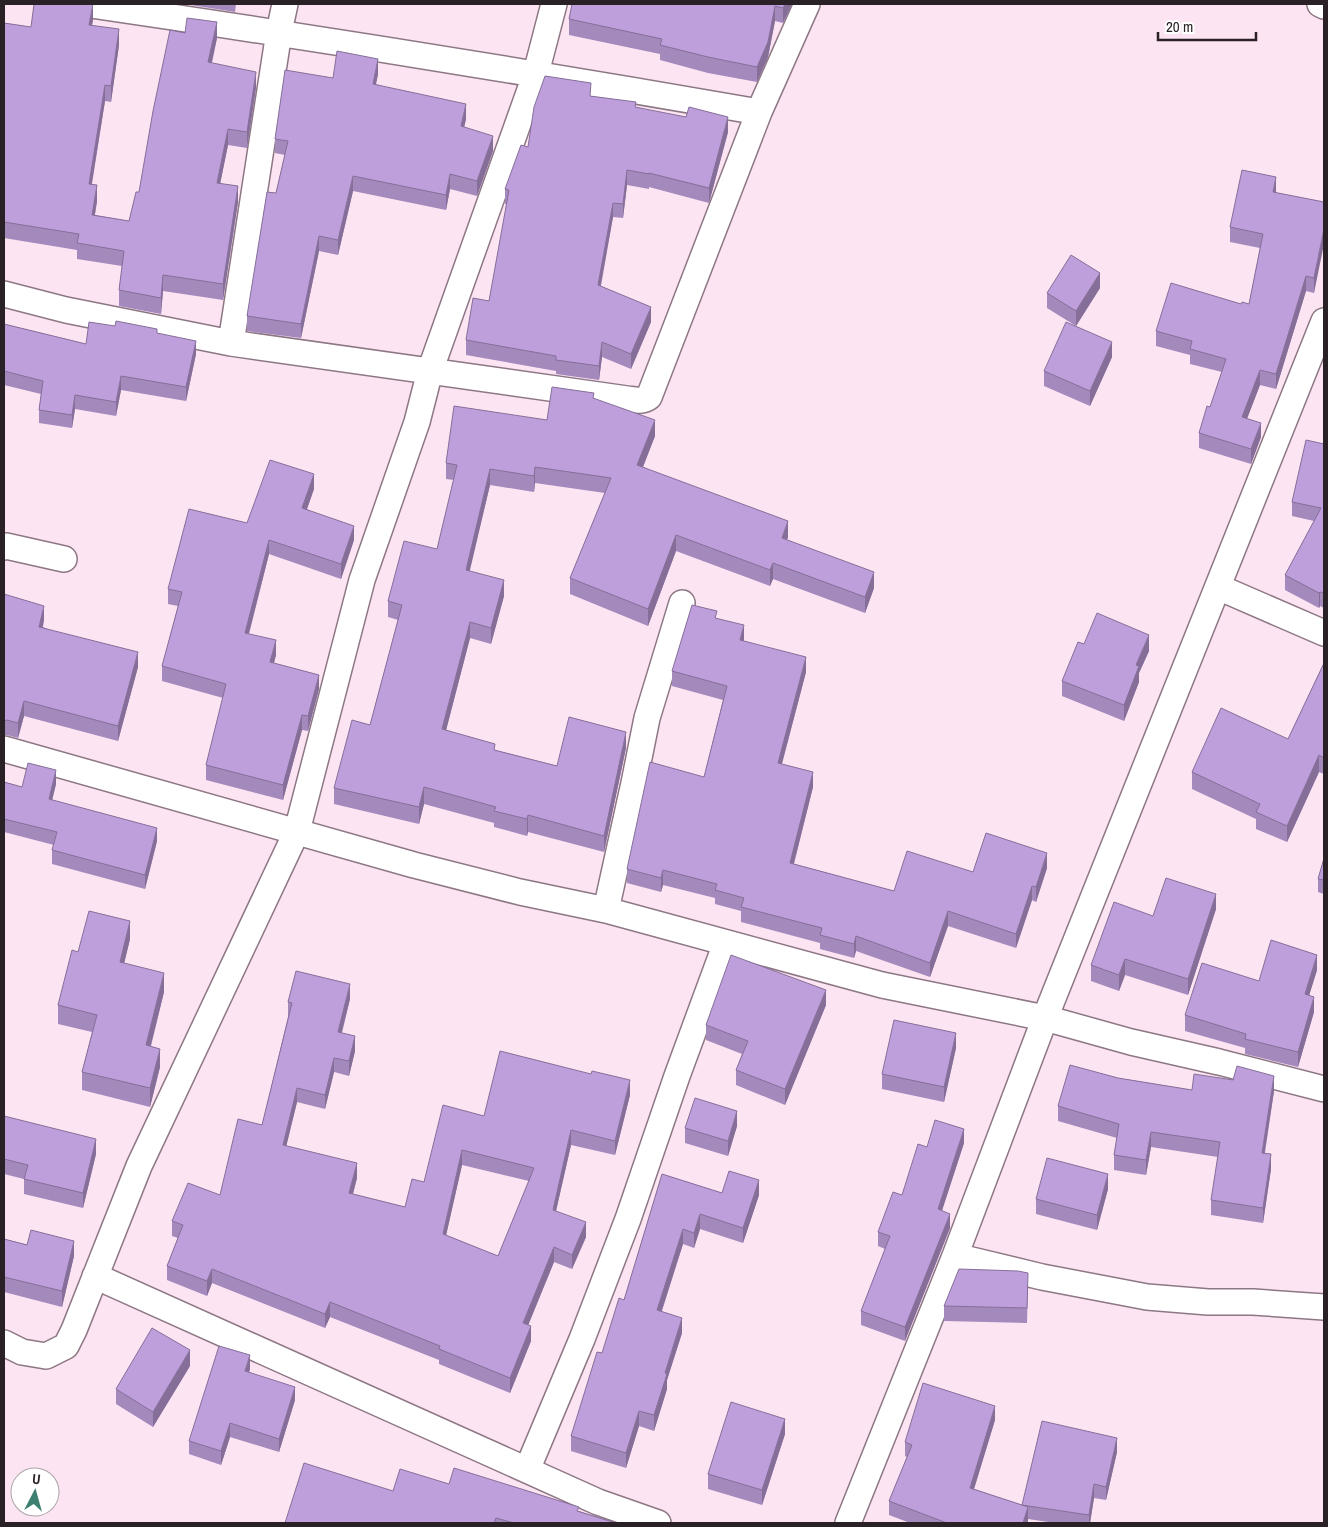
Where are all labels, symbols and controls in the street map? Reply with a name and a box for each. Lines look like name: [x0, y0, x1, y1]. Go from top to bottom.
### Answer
scale bar: [1158, 10, 1256, 42]
text: 20 m: [1166, 16, 1193, 37]
north arrow: [10, 1467, 60, 1517]
text: U: [31, 1470, 41, 1488]

